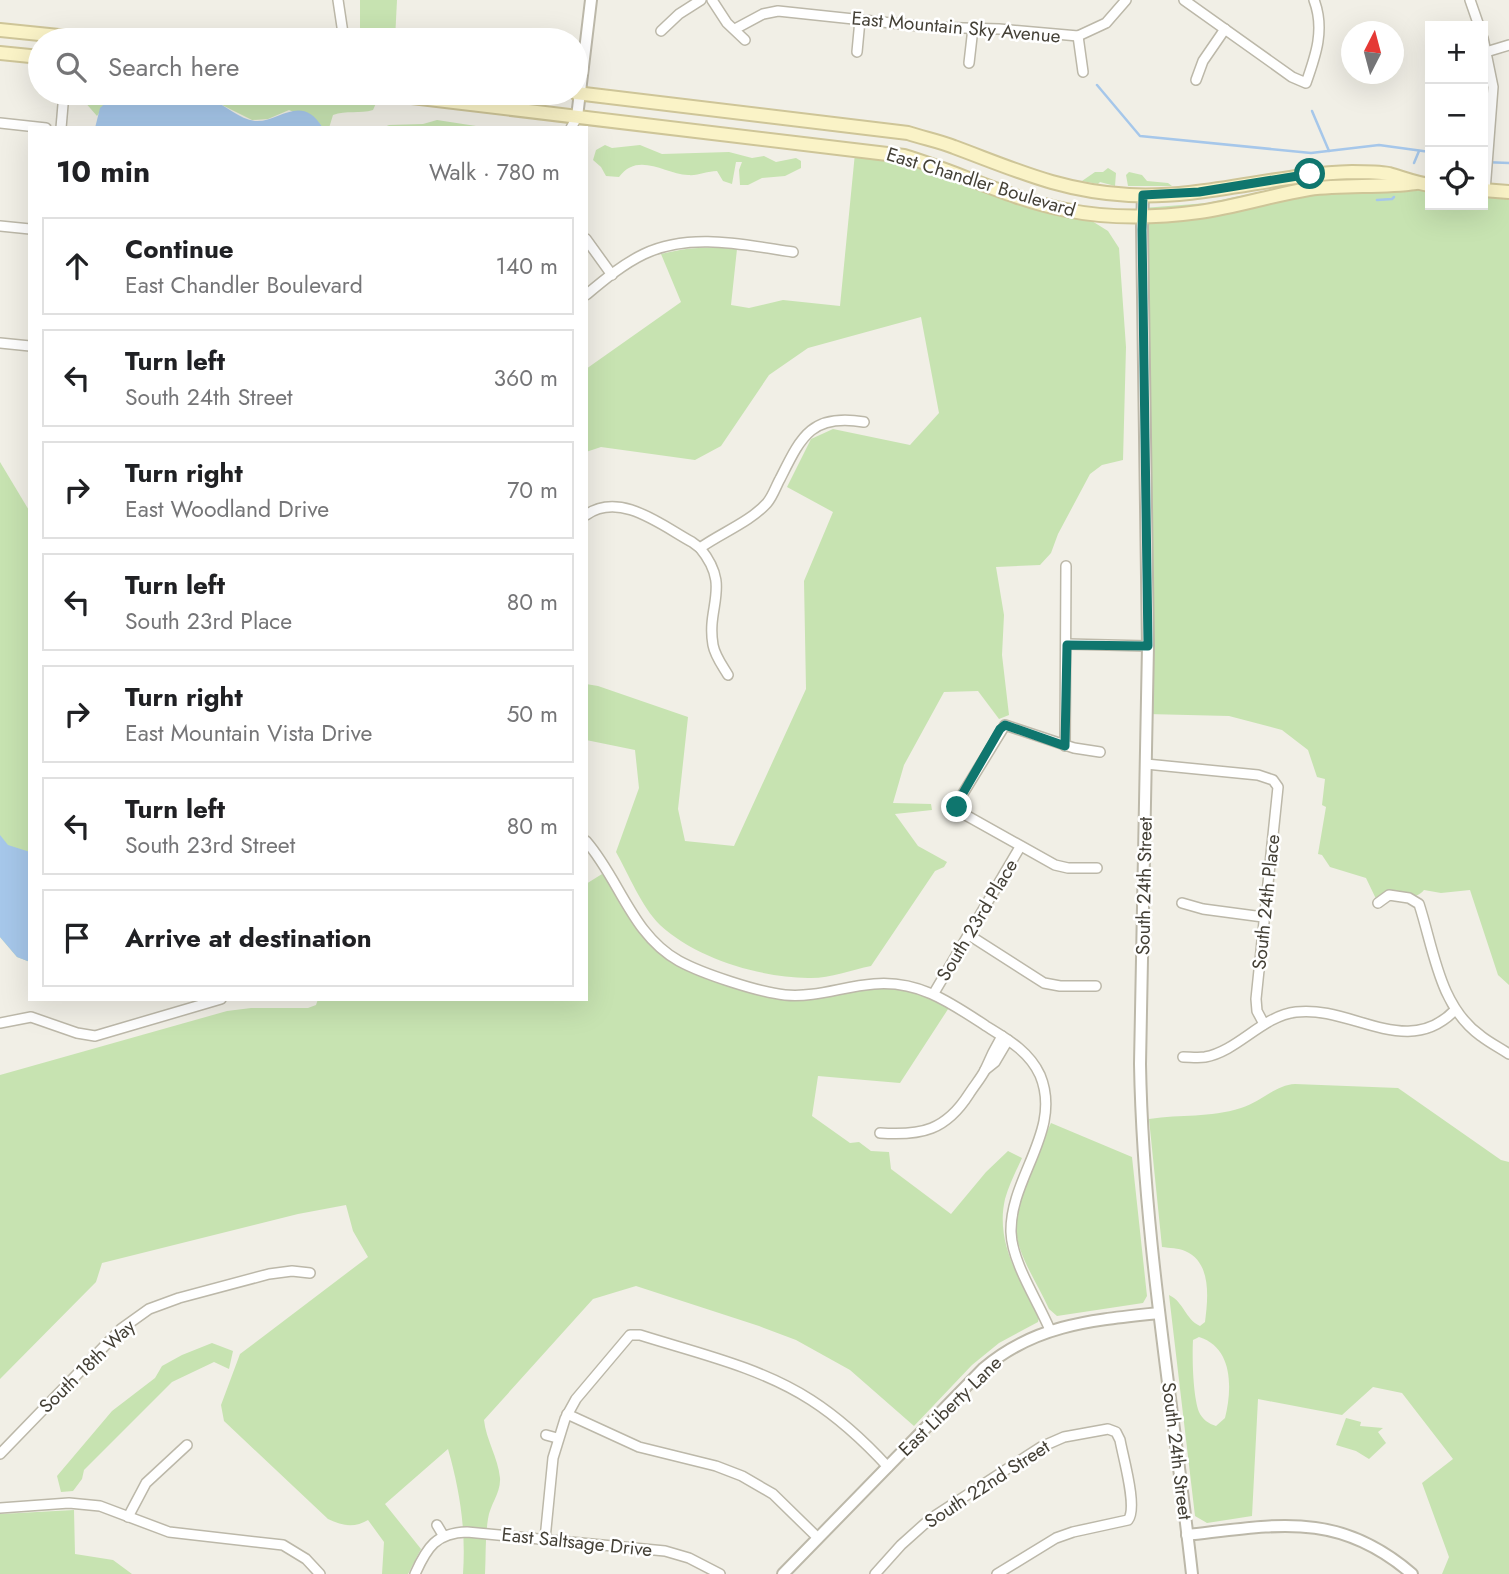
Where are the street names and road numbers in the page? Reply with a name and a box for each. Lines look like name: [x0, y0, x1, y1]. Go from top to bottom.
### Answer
street label: East Mountain Sky Avenue: [850, 4, 1062, 50]
street label: East Chandler Boulevard: [883, 140, 1079, 224]
street label: South 24th Street: [1129, 816, 1159, 955]
street label: South 24th Place: [1245, 833, 1287, 971]
street label: South 23rd Place: [930, 854, 1024, 986]
street label: South 18th Way: [33, 1313, 142, 1419]
street label: East Liberty Lane: [892, 1350, 1008, 1462]
street label: South 24th Street: [1155, 1381, 1199, 1522]
street label: South 22nd Street: [919, 1433, 1055, 1535]
street label: East Saltsage Drive: [500, 1521, 654, 1563]

